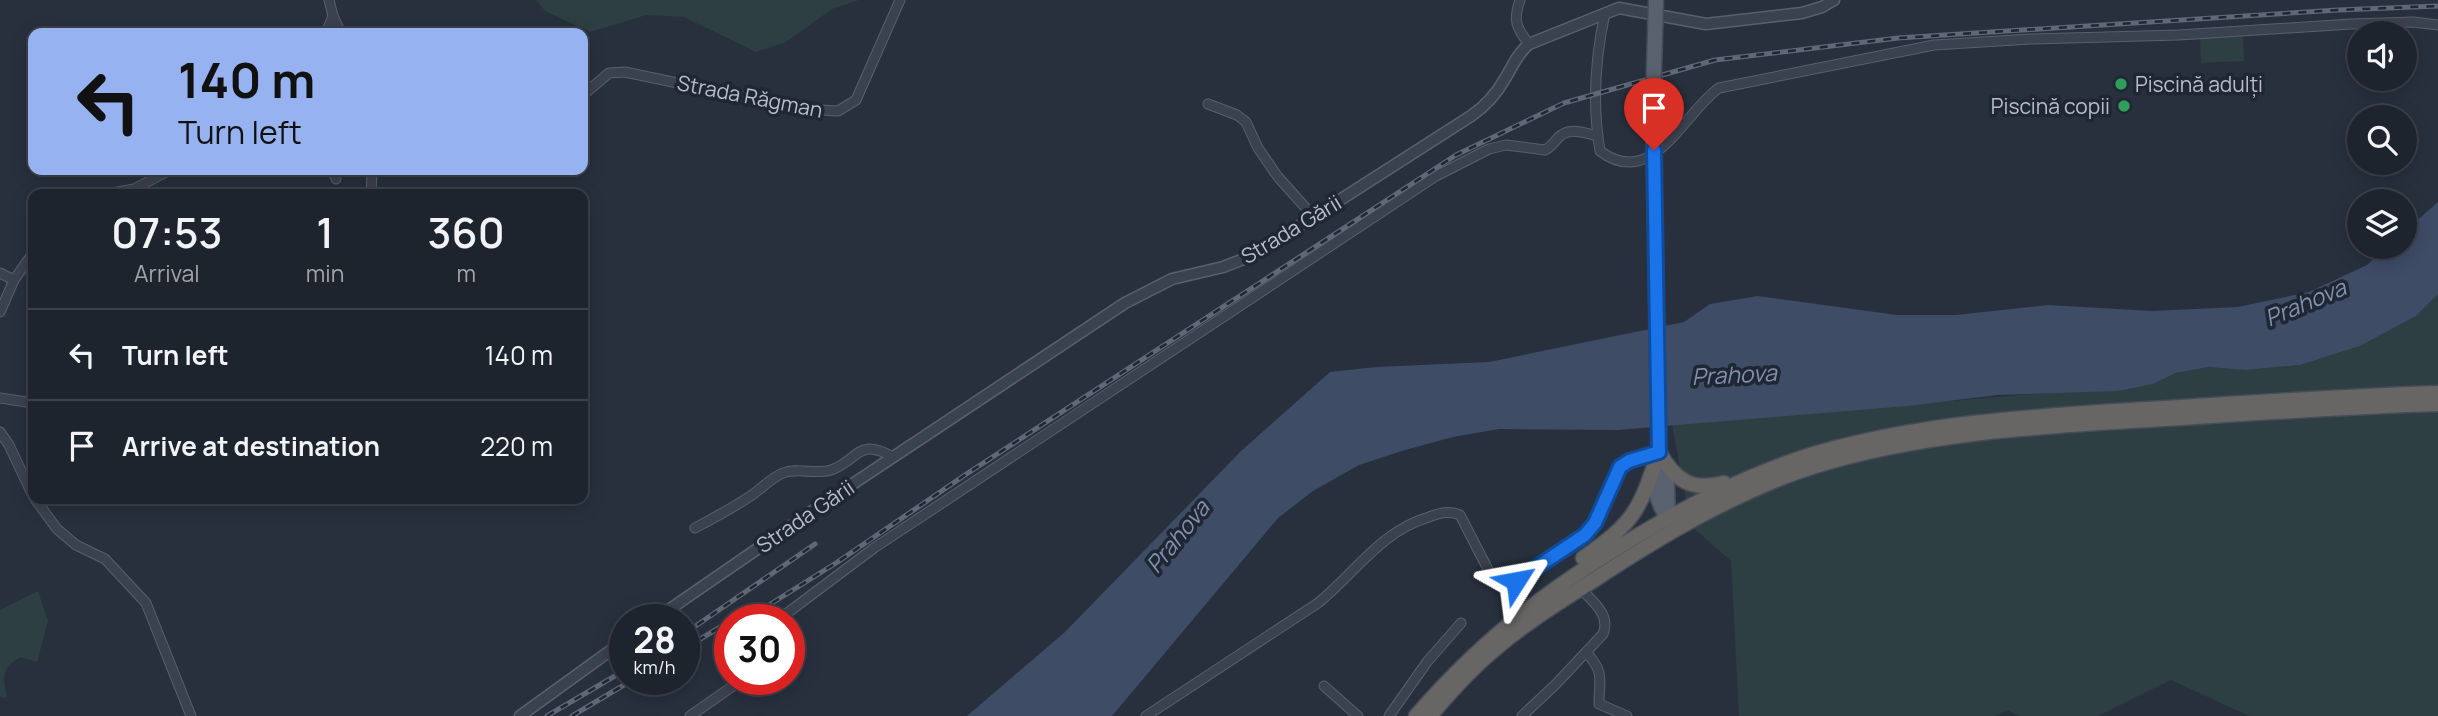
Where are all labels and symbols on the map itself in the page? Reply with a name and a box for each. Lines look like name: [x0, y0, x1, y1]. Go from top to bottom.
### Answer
street label: Strada Răgman: [675, 68, 825, 124]
place label: Piscină adulți: [2135, 70, 2263, 98]
marker: Piscină adulți: [2113, 76, 2129, 92]
pin: [1624, 78, 1684, 150]
place label: Piscină copii: [1991, 92, 2110, 120]
marker: Piscină copii: [2116, 98, 2132, 114]
street label: Strada Gării: [1236, 188, 1346, 270]
water label: Prahova: [2260, 270, 2352, 333]
water label: Prahova: [1691, 356, 1779, 392]
street label: Strada Gării: [751, 473, 859, 559]
water label: Prahova: [1138, 492, 1217, 579]
position arrow: [1479, 544, 1553, 618]
speed limit sign: 30: [714, 604, 805, 695]

